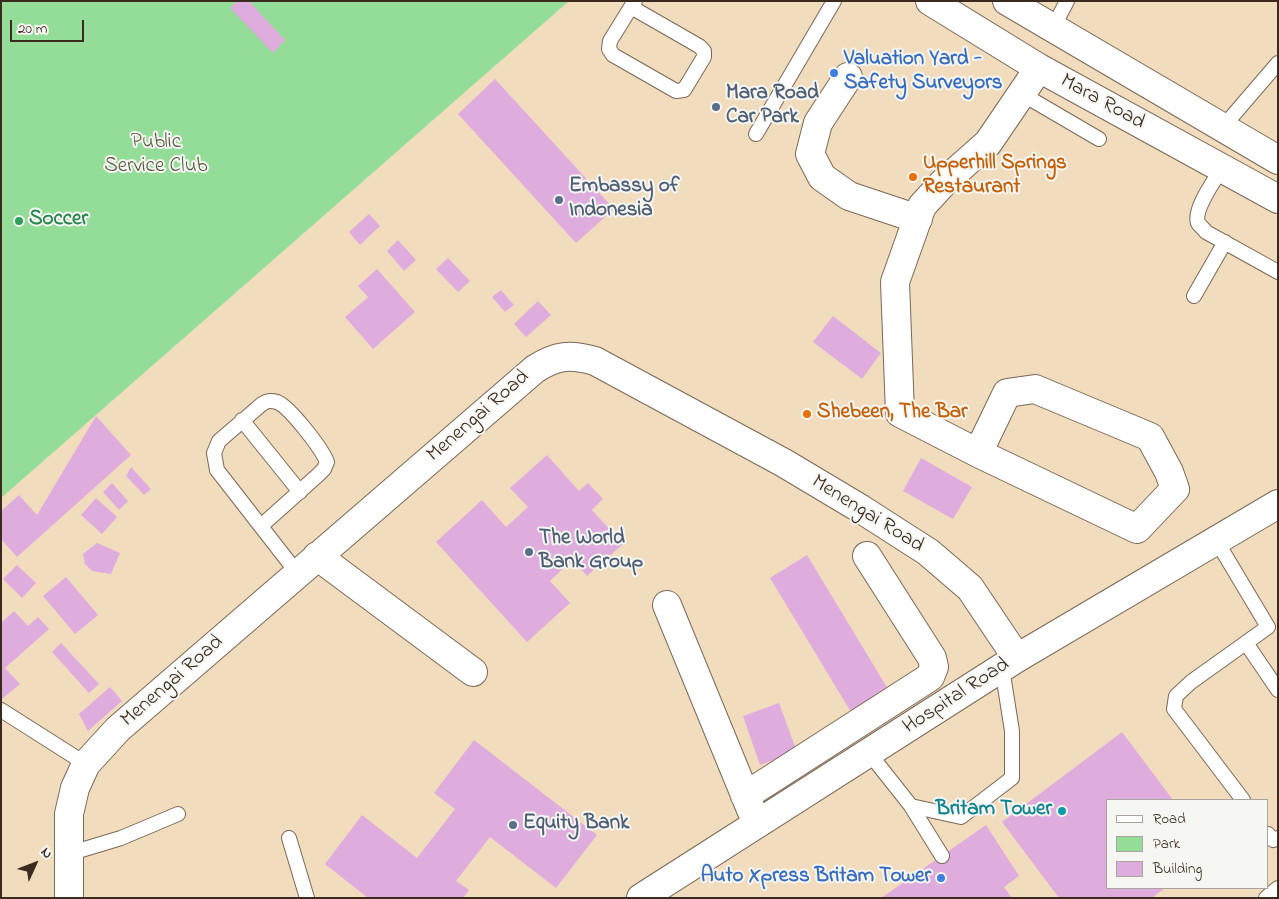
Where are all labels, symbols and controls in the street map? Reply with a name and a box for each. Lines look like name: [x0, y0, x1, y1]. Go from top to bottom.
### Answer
scale bar: [12, 10, 86, 42]
text: 20 m: [18, 18, 47, 40]
place label: Valuation Yard - Safety Surveyors: [844, 48, 1002, 98]
marker: Valuation Yard - Safety Surveyors: [828, 67, 840, 79]
street label: Mara Road: [1055, 69, 1149, 137]
place label: Mara Road Car Park: [726, 82, 819, 132]
marker: Mara Road Car Park: [710, 101, 722, 113]
park label: Public Service Club: [104, 131, 208, 181]
place label: Upperhill Springs Restaurant: [923, 152, 1067, 202]
marker: Upperhill Springs Restaurant: [907, 171, 919, 183]
place label: Embassy of Indonesia: [569, 175, 679, 225]
marker: Embassy of Indonesia: [553, 194, 565, 206]
place label: Soccer: [29, 208, 88, 234]
marker: Soccer: [13, 215, 25, 227]
street label: Menengai Road: [423, 366, 535, 468]
place label: Shebeen, The Bar: [817, 401, 968, 427]
marker: Shebeen, The Bar: [801, 408, 813, 420]
street label: Menengai Road: [806, 470, 928, 560]
place label: The World Bank Group: [539, 527, 643, 577]
marker: The World Bank Group: [523, 546, 535, 558]
street label: Menengai Road: [117, 631, 229, 733]
street label: Hospital Road: [899, 653, 1015, 741]
place label: Britam Tower: [936, 798, 1052, 824]
legend: [1106, 799, 1269, 889]
marker: Britam Tower: [1056, 805, 1068, 817]
text: Road: [1153, 808, 1186, 830]
place label: Equity Bank: [523, 812, 629, 838]
marker: Equity Bank: [507, 819, 519, 831]
text: Park: [1153, 833, 1180, 855]
north arrow: [10, 839, 60, 889]
text: N: [35, 843, 57, 864]
text: Building: [1153, 858, 1202, 880]
place label: Auto Xpress Britam Tower: [701, 865, 931, 891]
marker: Auto Xpress Britam Tower: [935, 872, 947, 884]

